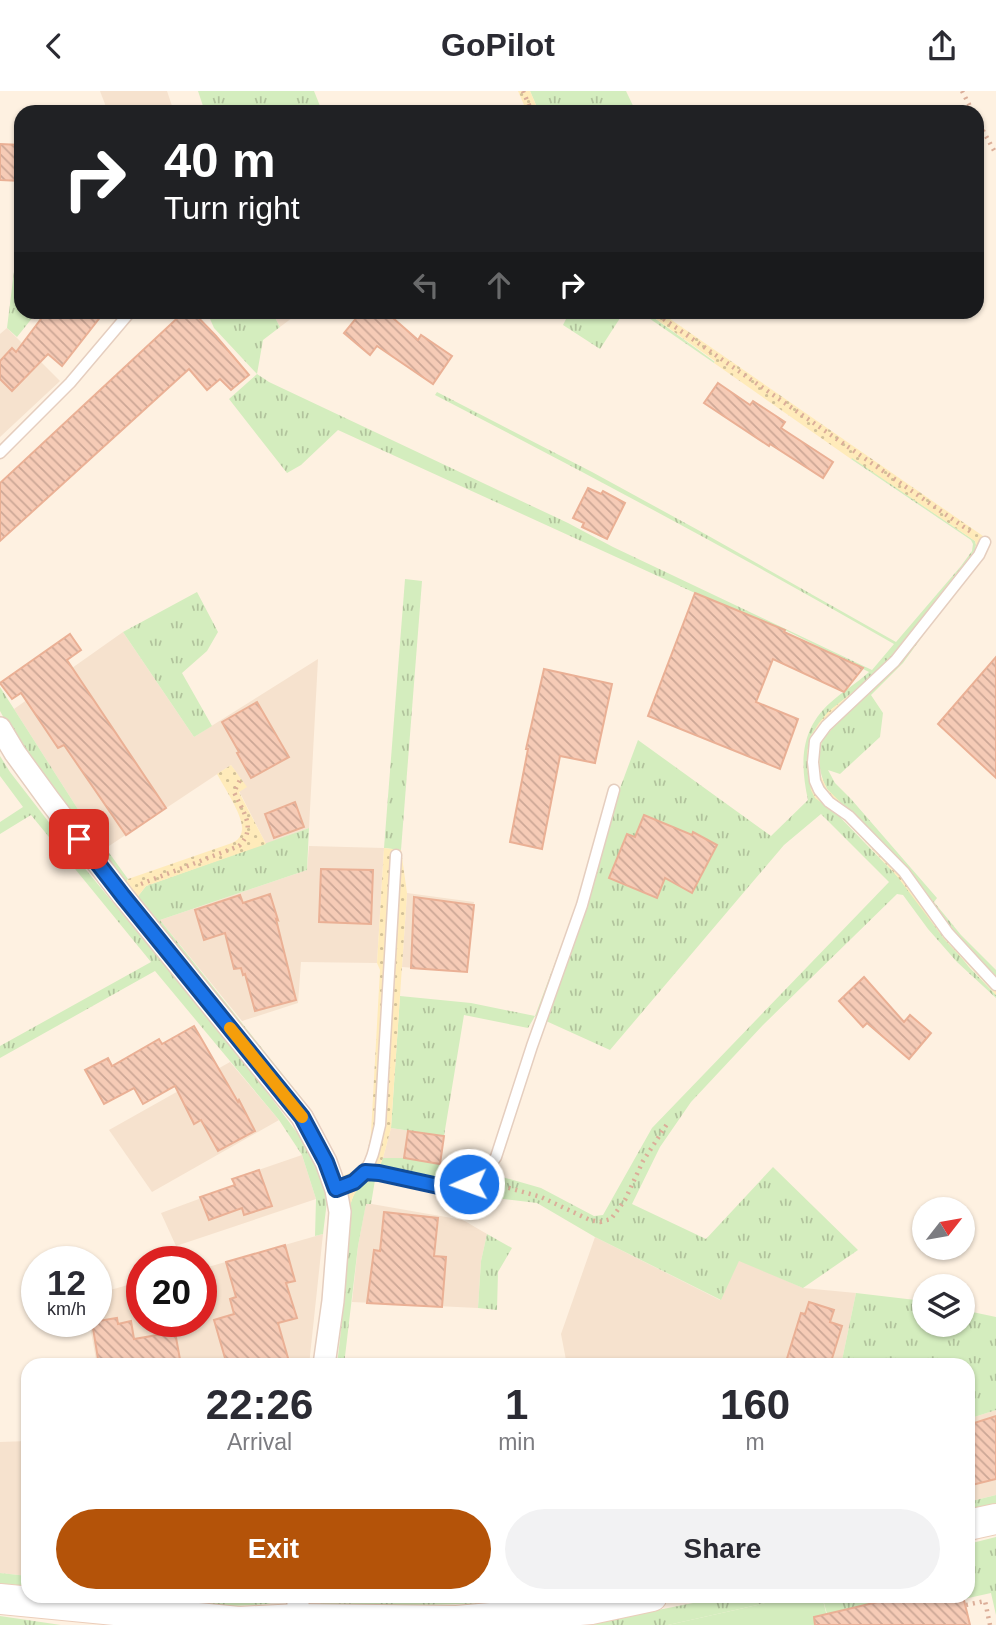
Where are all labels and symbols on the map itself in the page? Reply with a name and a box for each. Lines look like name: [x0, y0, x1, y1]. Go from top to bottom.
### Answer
pin: [49, 809, 109, 869]
position arrow: [432, 1147, 506, 1221]
north arrow: [912, 1197, 975, 1260]
speed limit sign: 20: [126, 1246, 217, 1337]

